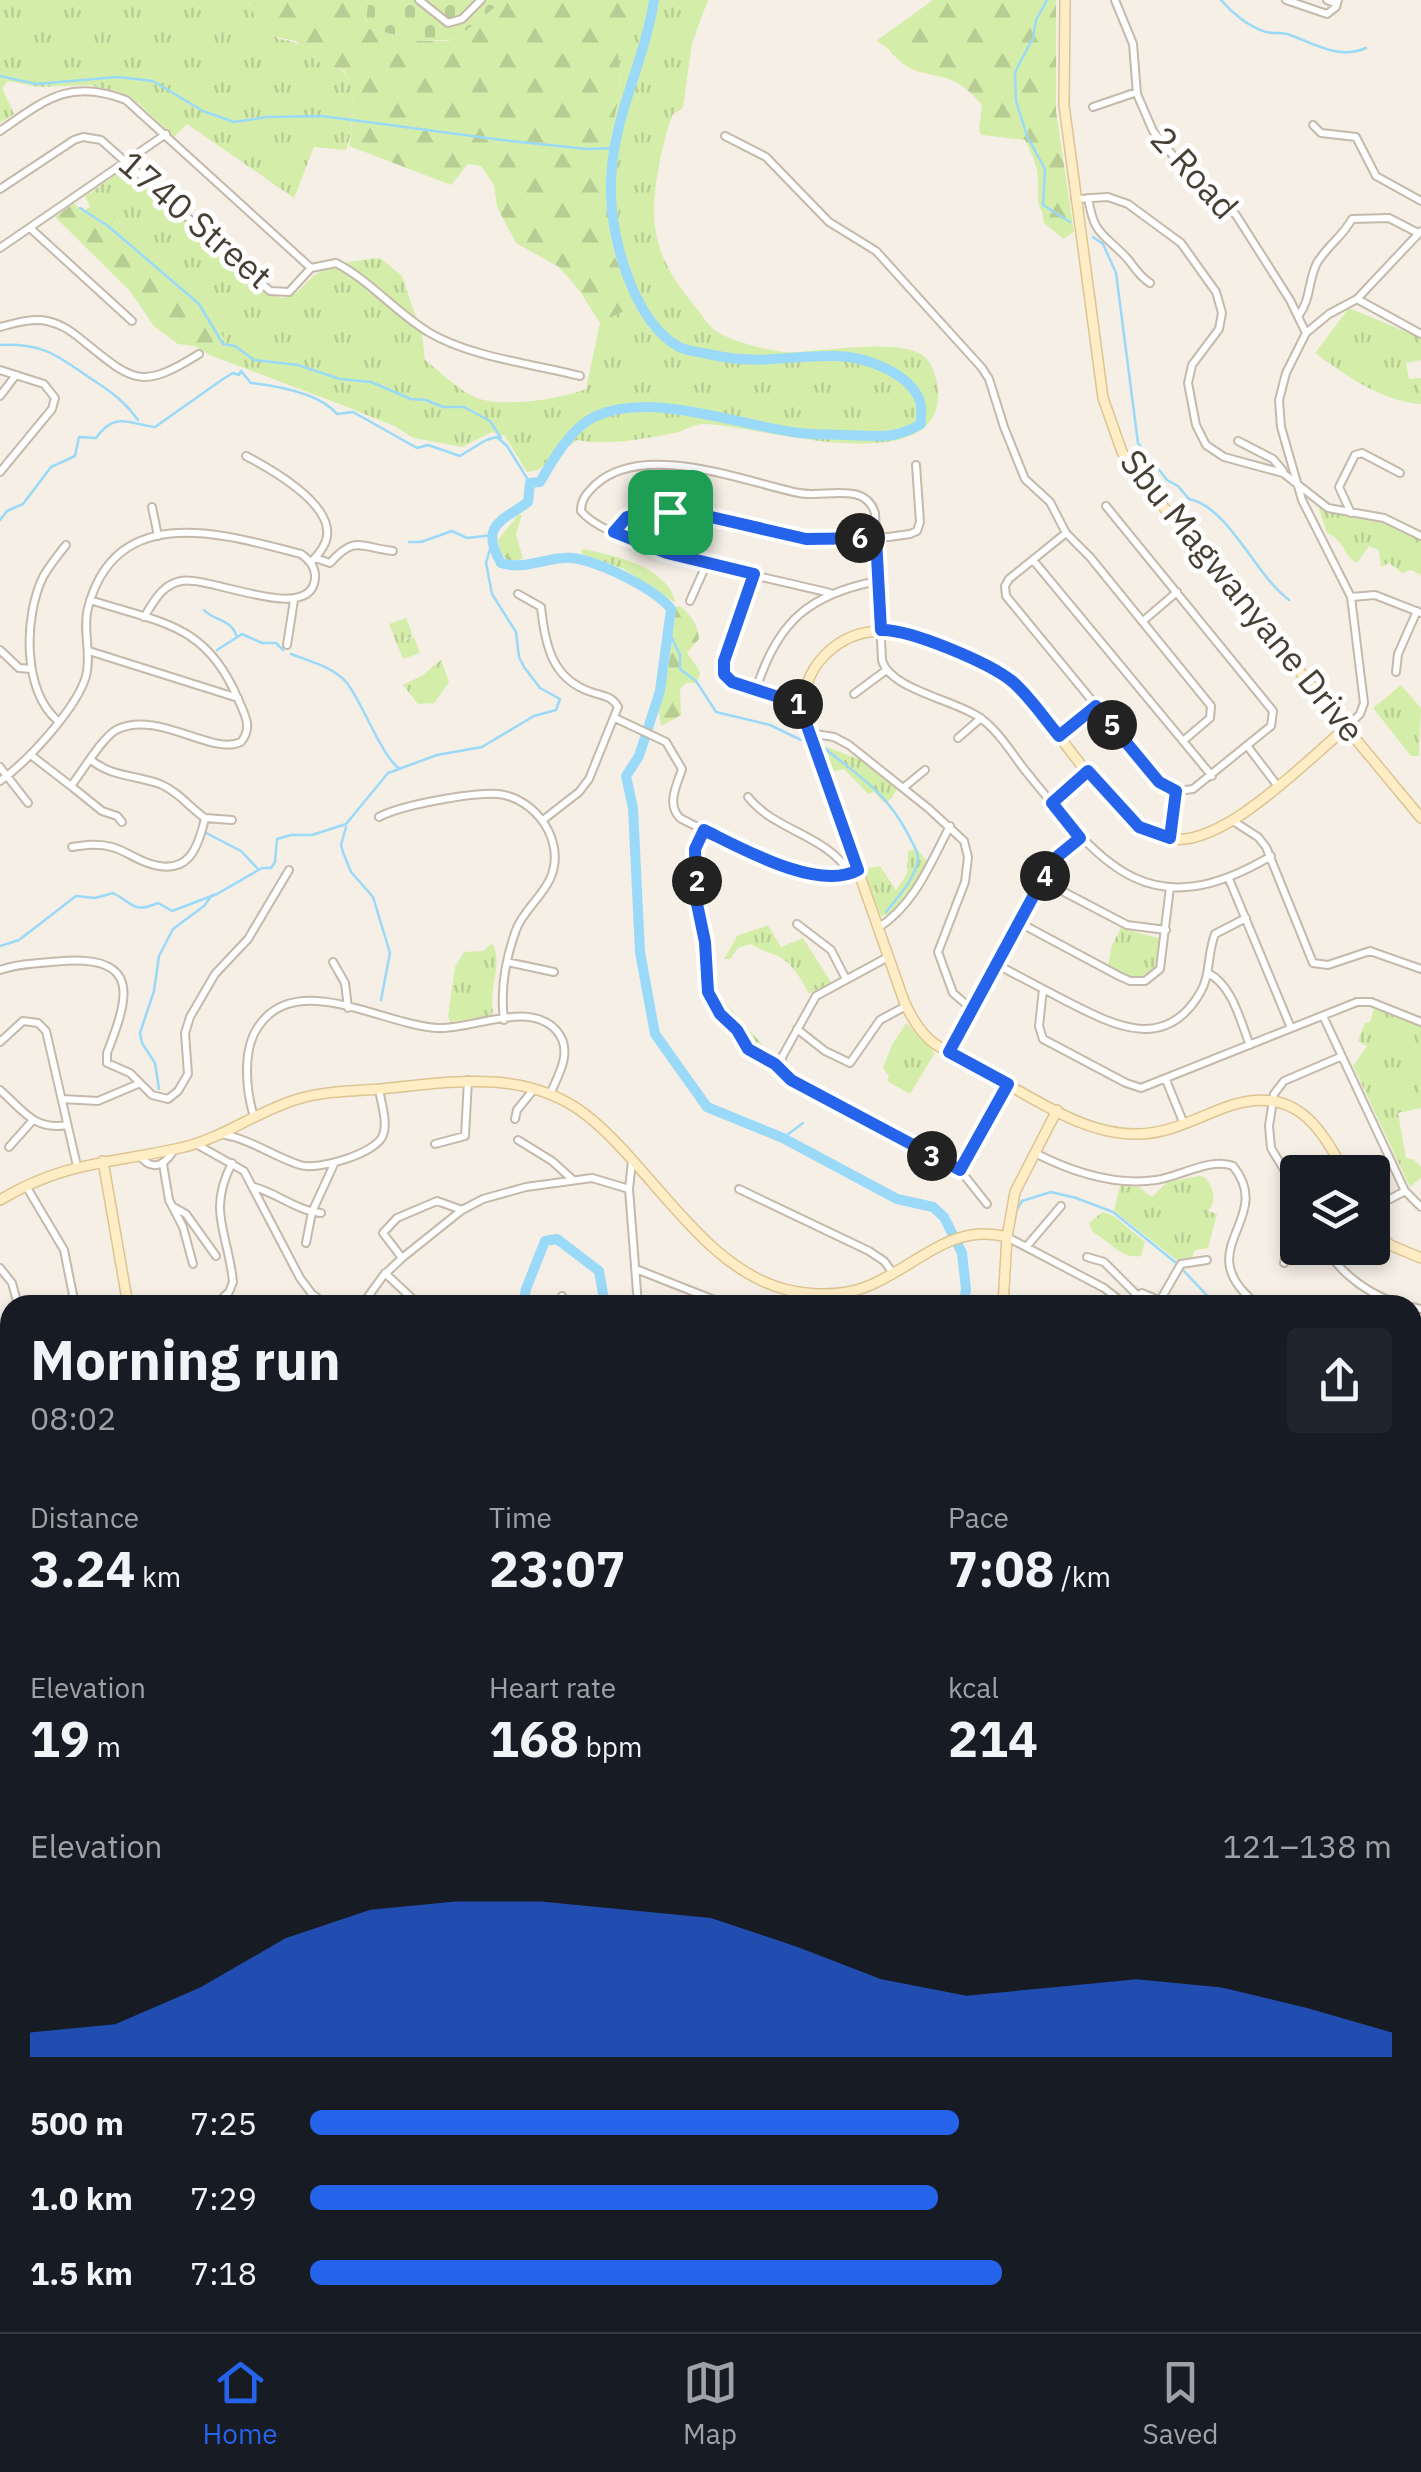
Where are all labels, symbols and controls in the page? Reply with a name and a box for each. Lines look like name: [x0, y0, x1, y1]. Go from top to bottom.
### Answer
street label: 2 Road: [1141, 116, 1249, 228]
street label: 1740 Street: [110, 140, 282, 298]
street label: Sbu Magwanyane Drive: [1110, 440, 1375, 751]
pin: [628, 470, 713, 555]
icon: arrive: [643, 485, 698, 540]
pin: 6: [835, 513, 885, 563]
text: 6: [852, 519, 868, 556]
pin: 1: [773, 679, 823, 729]
text: 1: [790, 685, 806, 722]
pin: 5: [1087, 700, 1137, 750]
text: 5: [1104, 706, 1120, 743]
pin: 4: [1020, 851, 1070, 901]
pin: 2: [672, 856, 722, 906]
text: 4: [1037, 857, 1053, 894]
text: 2: [689, 862, 705, 899]
pin: 3: [907, 1131, 957, 1181]
text: 3: [924, 1137, 940, 1174]
map controls: [1280, 1155, 1390, 1265]
button: layers: [1280, 1155, 1390, 1265]
text: Morning run: [30, 1324, 341, 1395]
button: share: [1287, 1328, 1392, 1433]
text: 08:02: [30, 1397, 116, 1439]
text: Distance: [30, 1499, 139, 1536]
text: Time: [489, 1499, 552, 1536]
text: Pace: [948, 1499, 1009, 1536]
text: 3.24: [30, 1536, 136, 1601]
text: 23:07: [489, 1536, 626, 1601]
text: 7:08: [948, 1536, 1055, 1601]
text: km: [136, 1558, 181, 1595]
text: /km: [1055, 1558, 1111, 1595]
text: Elevation: [30, 1669, 146, 1706]
text: Heart rate: [489, 1669, 616, 1706]
text: kcal: [948, 1669, 999, 1706]
text: 19: [30, 1706, 90, 1771]
text: 168: [489, 1706, 579, 1771]
text: 214: [948, 1706, 1038, 1771]
text: m: [90, 1728, 121, 1765]
text: bpm: [579, 1728, 643, 1765]
text: Elevation: [30, 1825, 163, 1867]
text: 121–138 m: [1222, 1825, 1392, 1867]
text: 500 m: [30, 2102, 124, 2144]
text: 7:25: [190, 2102, 257, 2144]
text: 1.0 km: [30, 2177, 133, 2219]
text: 7:29: [190, 2177, 257, 2219]
text: 1.5 km: [30, 2252, 133, 2294]
text: 7:18: [190, 2252, 257, 2294]
tab: Home: [202, 2355, 278, 2452]
tab: Map: [683, 2355, 738, 2452]
tab: Saved: [1142, 2355, 1219, 2452]

